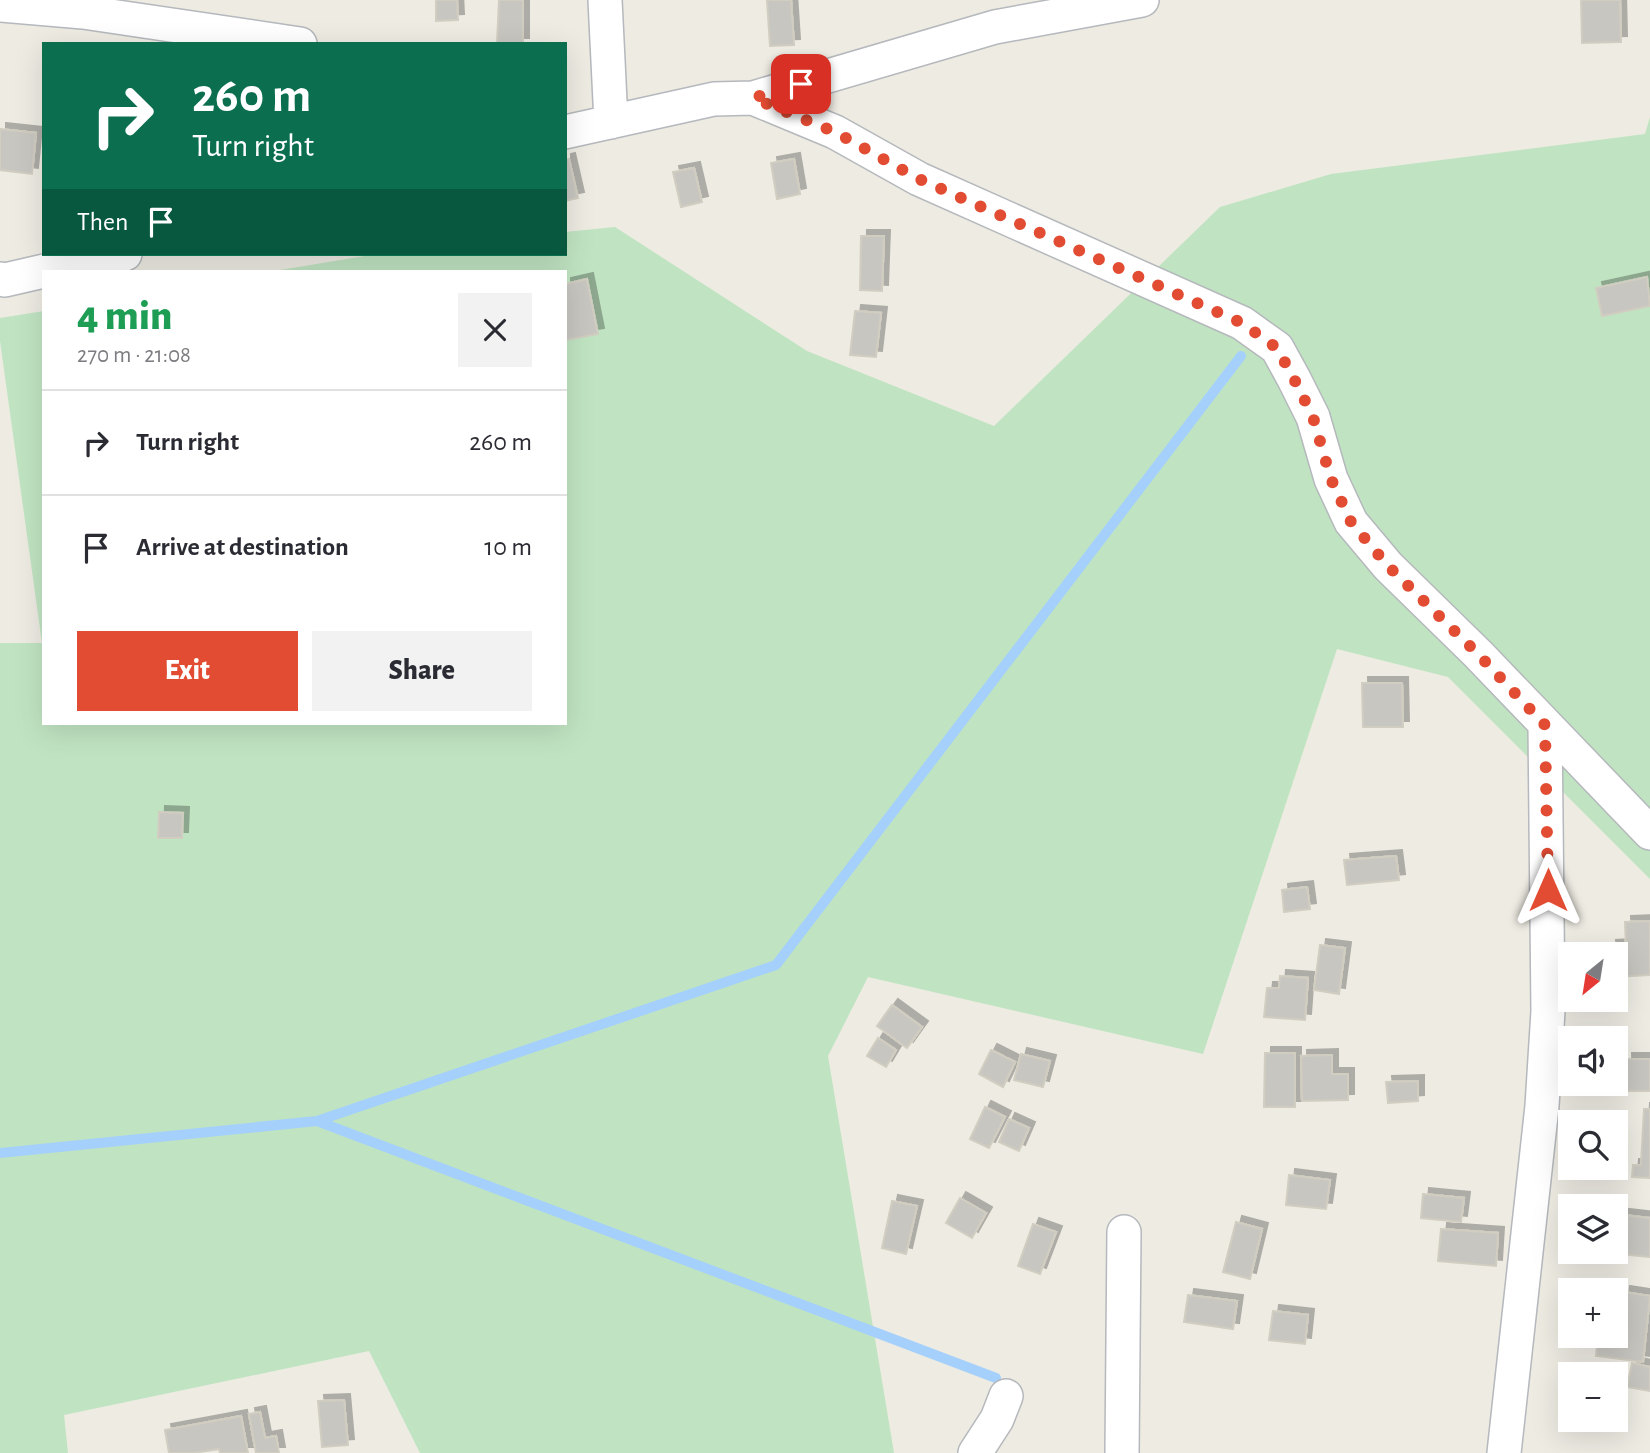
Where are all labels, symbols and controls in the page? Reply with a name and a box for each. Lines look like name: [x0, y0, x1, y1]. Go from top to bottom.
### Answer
pin: [771, 54, 831, 114]
icon: arrive: [782, 65, 820, 103]
icon: right: [77, 70, 168, 161]
text: 260 m: [192, 72, 311, 121]
text: Turn right: [192, 130, 314, 162]
icon: arrive: [142, 203, 180, 241]
text: Then: [77, 209, 128, 235]
button: close: [458, 293, 532, 367]
text: 4 min: [77, 295, 173, 337]
text: 270 m · 21:08: [77, 344, 191, 367]
icon: right: [77, 424, 115, 462]
text: Turn right: [136, 429, 239, 455]
text: 260 m: [469, 429, 532, 455]
icon: arrive: [77, 529, 115, 567]
text: Arrive at destination: [136, 534, 349, 560]
text: 10 m: [484, 534, 532, 560]
button: Exit: [77, 631, 298, 711]
button: Share: [312, 631, 532, 711]
position arrow: [1511, 853, 1585, 927]
north arrow: [1558, 942, 1628, 1012]
map controls: [1558, 942, 1628, 1432]
button: sound: [1558, 1026, 1628, 1096]
button: search: [1558, 1110, 1628, 1180]
button: layers: [1558, 1194, 1628, 1264]
button: +: [1558, 1278, 1628, 1348]
button: −: [1558, 1362, 1628, 1432]

